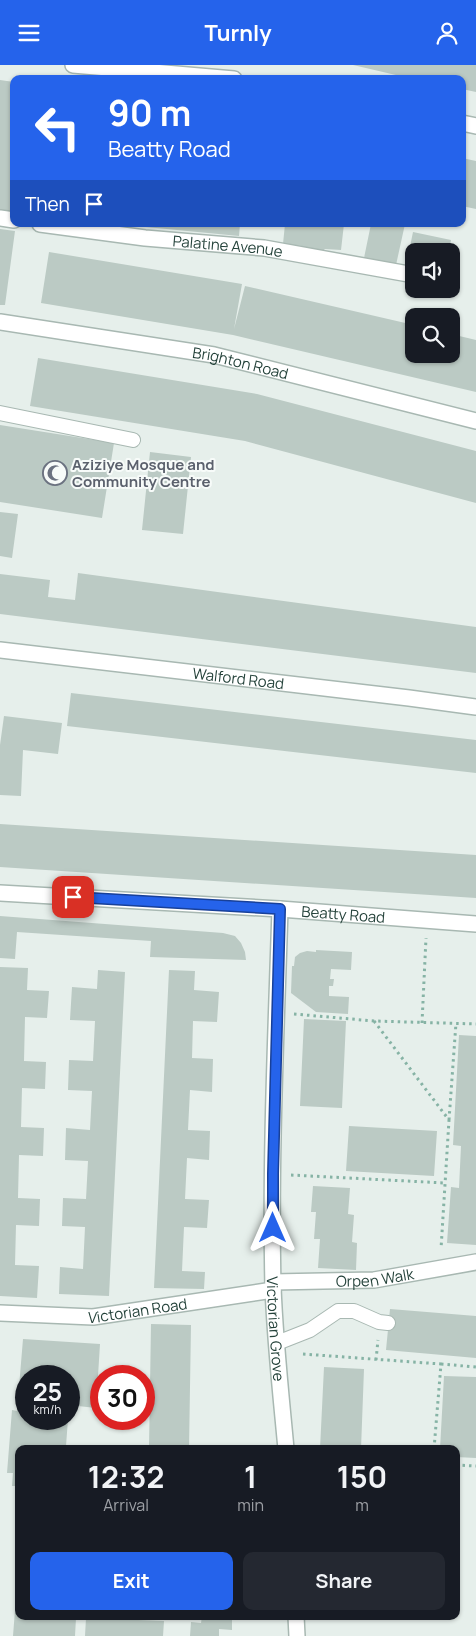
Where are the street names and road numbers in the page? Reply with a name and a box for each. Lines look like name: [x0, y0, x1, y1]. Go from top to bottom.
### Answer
street label: Palatine Avenue: [172, 230, 285, 262]
street label: Brighton Road: [191, 341, 291, 384]
street label: Walford Road: [192, 662, 285, 694]
street label: Beatty Road: [301, 900, 386, 928]
street label: Orpen Walk: [336, 1263, 416, 1291]
street label: Victorian Grove: [262, 1276, 290, 1382]
street label: Victorian Road: [87, 1293, 188, 1328]

